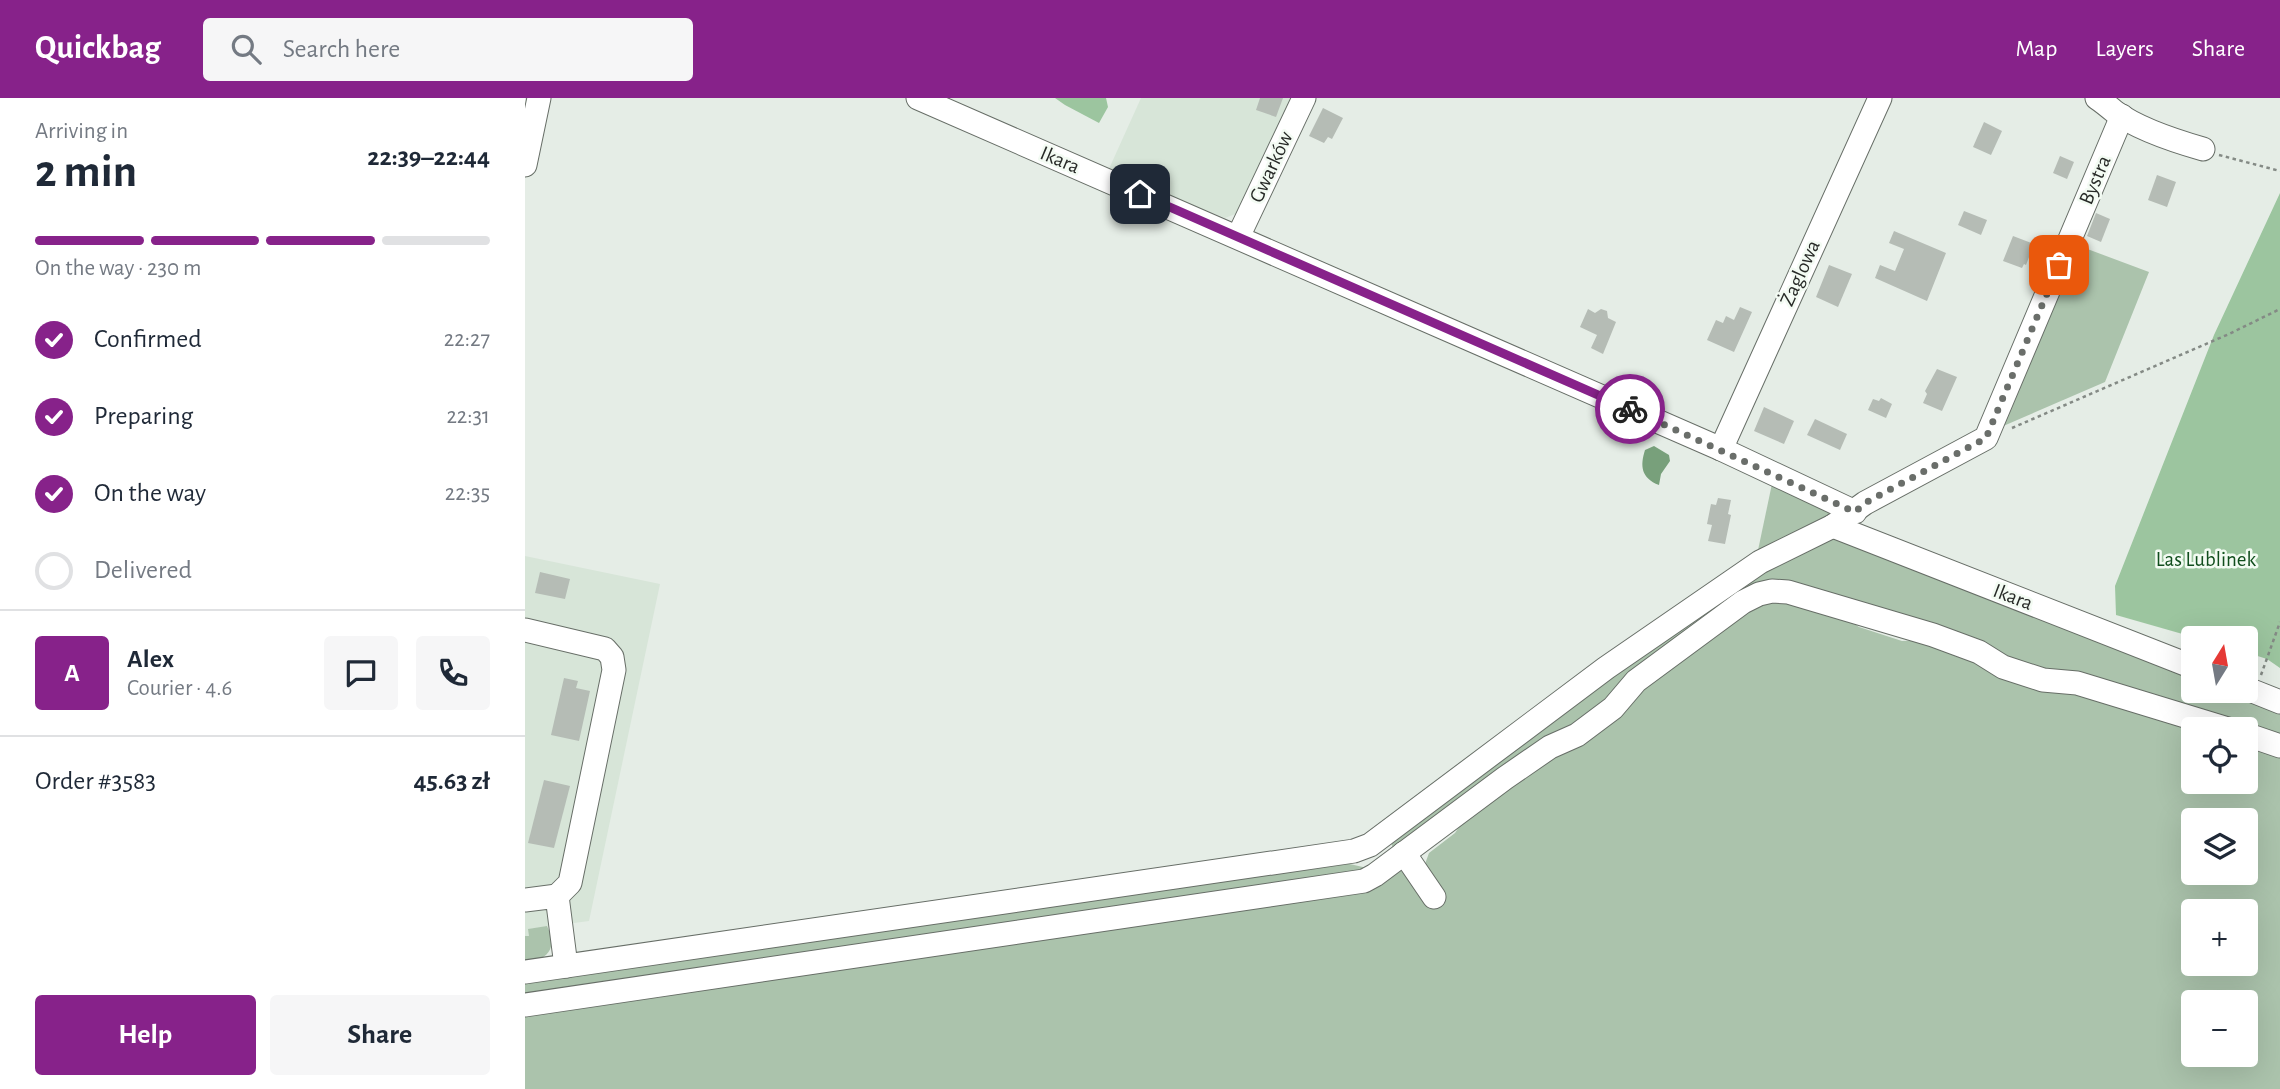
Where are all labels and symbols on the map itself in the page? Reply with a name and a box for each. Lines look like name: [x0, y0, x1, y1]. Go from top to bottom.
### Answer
street label: Gwarków: [1245, 128, 1297, 206]
street label: Ikara: [1037, 142, 1083, 178]
street label: Bystra: [2075, 152, 2115, 208]
pin: [1110, 164, 1170, 224]
pin: [2029, 235, 2089, 295]
street label: Żaglowa: [1775, 236, 1824, 309]
courier: [1595, 374, 1665, 444]
park label: Las Lublinek: [2156, 549, 2257, 570]
street label: Ikara: [1990, 580, 2036, 614]
north arrow: [2181, 626, 2257, 704]

